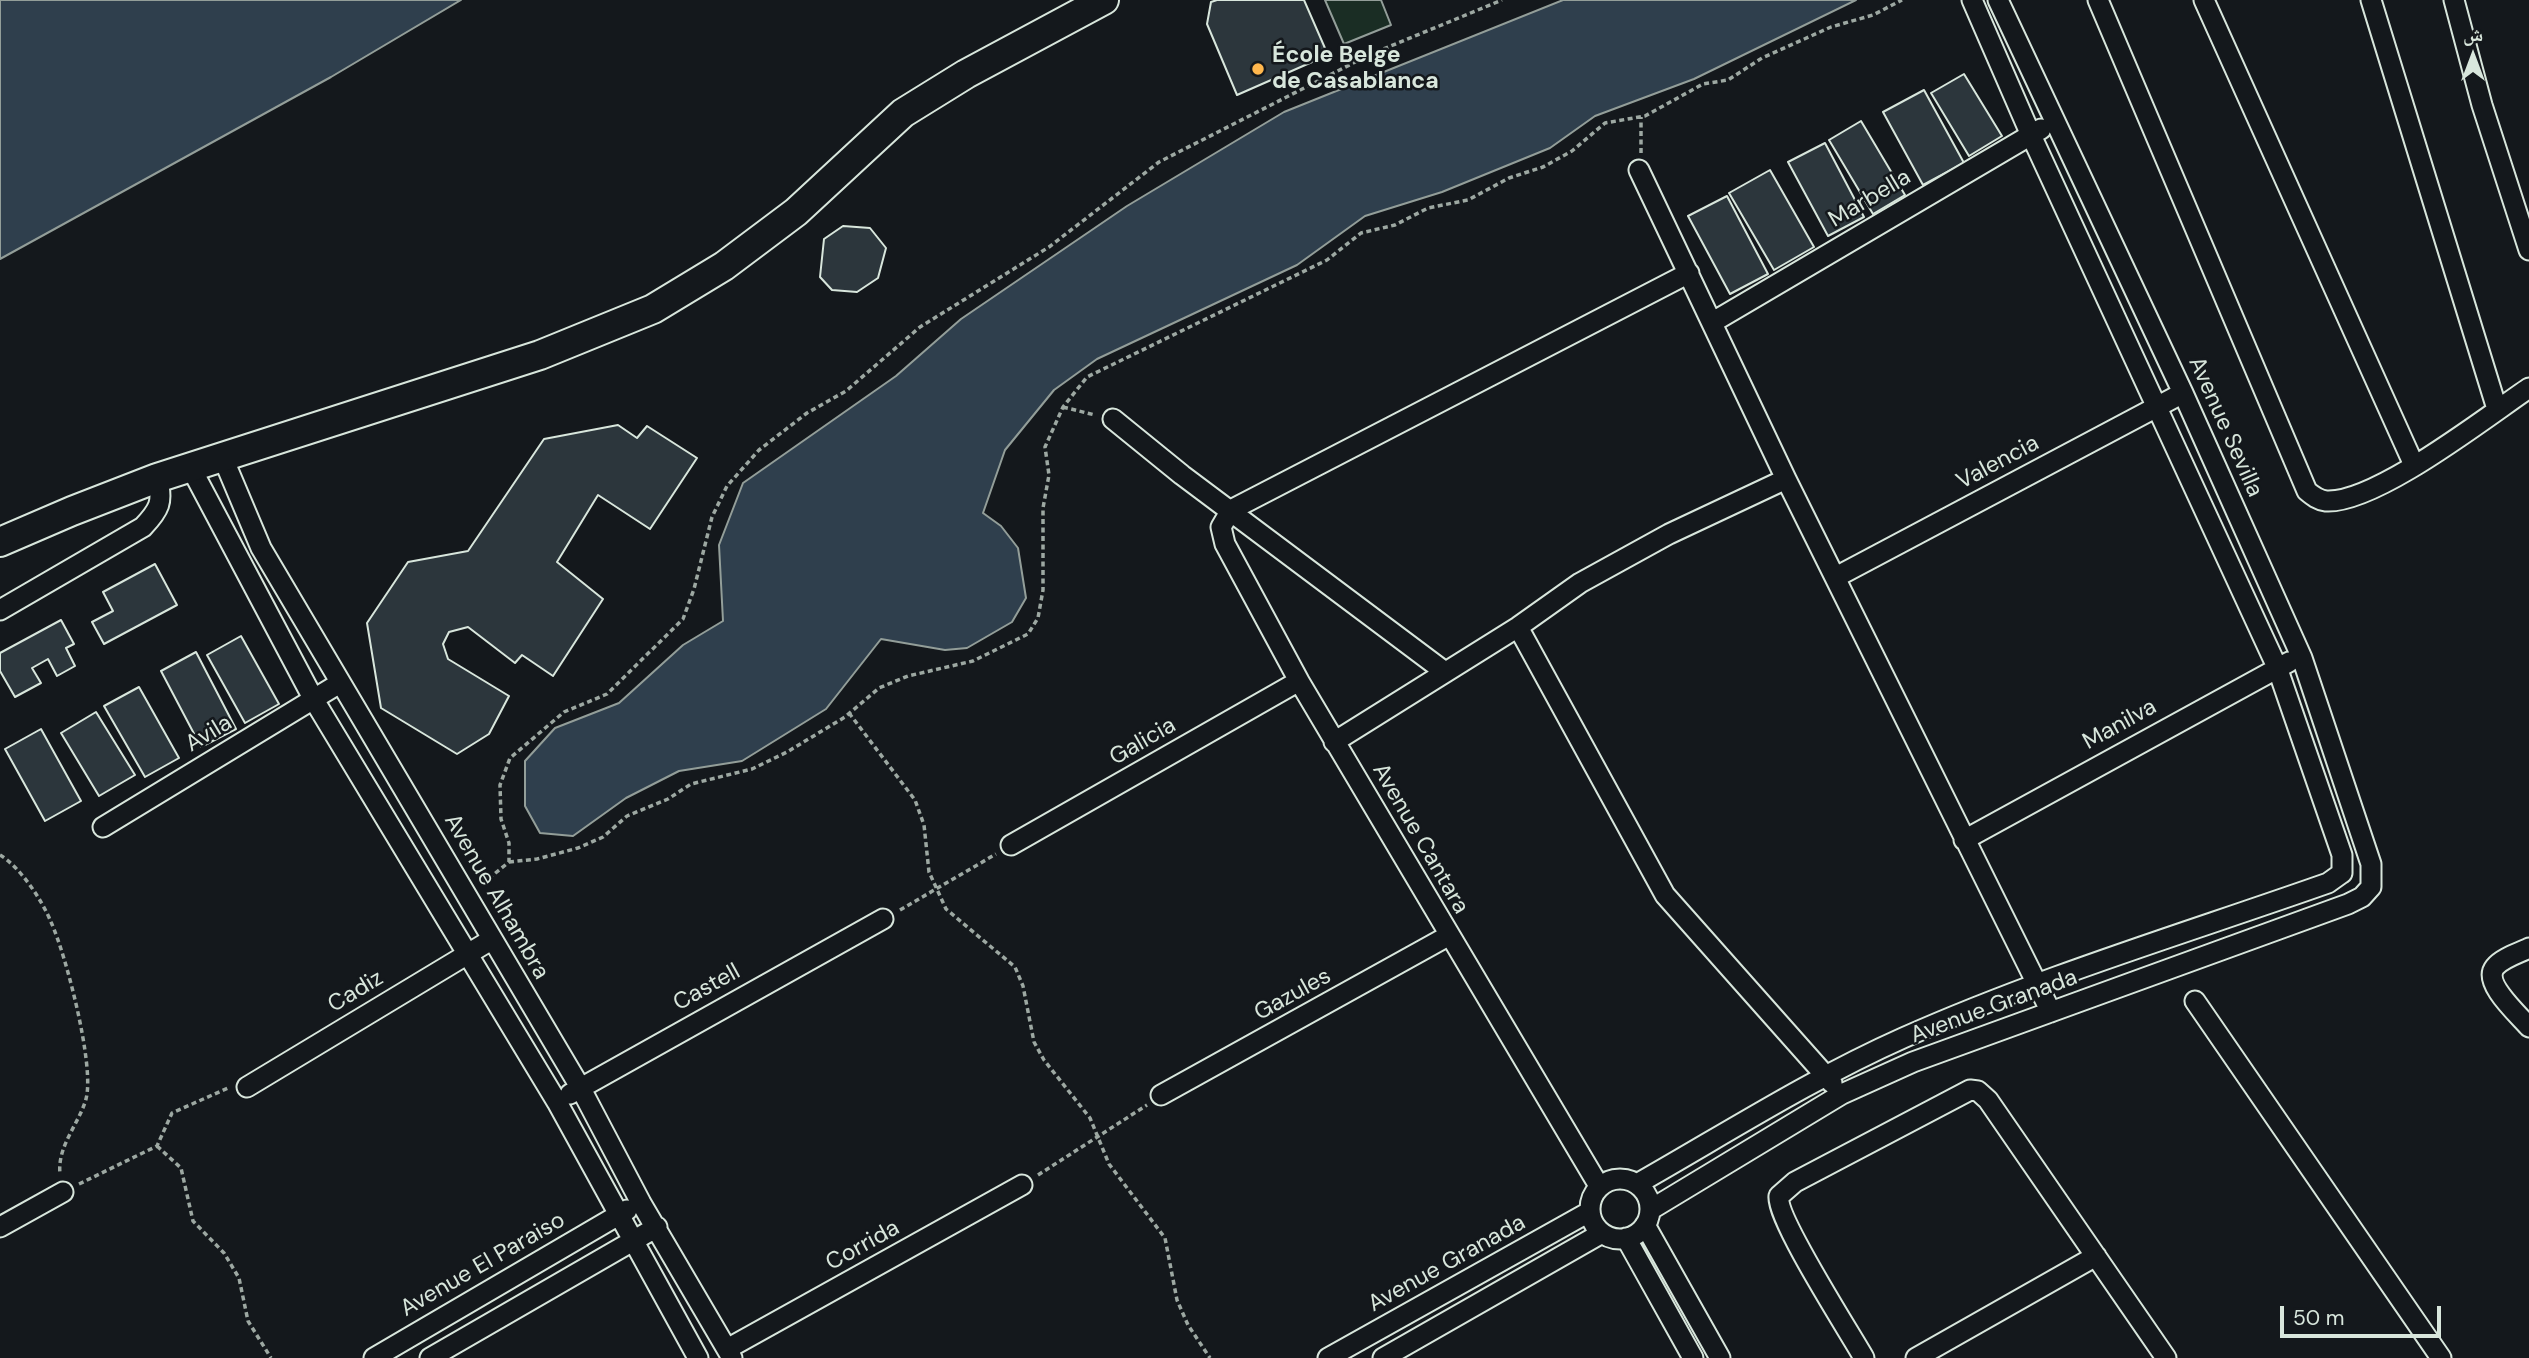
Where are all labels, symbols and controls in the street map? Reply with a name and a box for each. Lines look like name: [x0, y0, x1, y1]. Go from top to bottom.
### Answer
north arrow: [2438, 21, 2508, 91]
text: ش: [2463, 22, 2483, 47]
place label: École Belge de Casablanca: [1272, 42, 1439, 96]
marker: École Belge de Casablanca: [1250, 61, 1266, 77]
street label: Marbella: [1824, 164, 1916, 234]
street label: Avenue Sevilla: [2182, 353, 2268, 501]
street label: Valencia: [1952, 430, 2044, 496]
street label: Manilva: [2078, 694, 2162, 756]
street label: Avila: [181, 709, 237, 759]
street label: Galicia: [1105, 712, 1181, 772]
street label: Avenue Cantara: [1366, 759, 1474, 919]
street label: Avenue Alhambra: [437, 809, 555, 985]
street label: Castell: [669, 958, 745, 1018]
street label: Gazules: [1250, 963, 1336, 1027]
street label: Avenue Granada: [1907, 964, 2081, 1050]
street label: Cadiz: [323, 965, 389, 1019]
street label: Avenue El Paraiso: [396, 1207, 570, 1323]
street label: Avenue Granada: [1364, 1209, 1530, 1319]
street label: Corrida: [821, 1215, 905, 1277]
scale bar: [2284, 1292, 2445, 1336]
text: 50 m: [2293, 1304, 2344, 1332]

